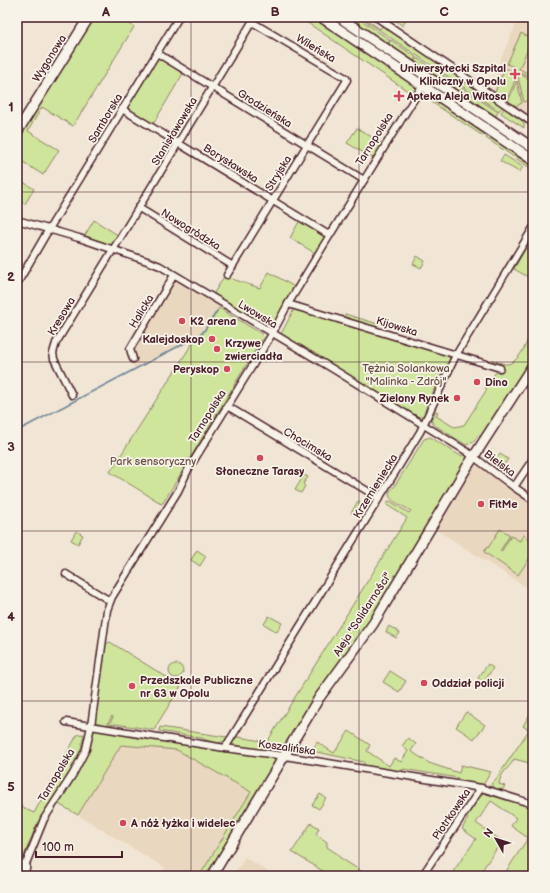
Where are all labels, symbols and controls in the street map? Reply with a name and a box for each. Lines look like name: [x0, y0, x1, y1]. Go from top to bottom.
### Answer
text: A: [101, 4, 110, 20]
text: B: [270, 4, 280, 20]
text: C: [439, 4, 449, 20]
street label: Wygonowa: [30, 32, 69, 84]
street label: Wileńska: [294, 32, 338, 65]
place label: Uniwersytecki Szpital Kliniczny w Opolu: [400, 62, 506, 88]
marker: Uniwersytecki Szpital Kliniczny w Opolu: [509, 68, 521, 80]
street label: Grodzieńska: [235, 87, 294, 130]
place label: Apteka Aleja Witosa: [406, 90, 507, 103]
street label: Samborska: [86, 91, 125, 145]
marker: Apteka Aleja Witosa: [394, 91, 404, 101]
street label: Stanisławowska: [149, 95, 200, 168]
text: 1: [8, 99, 14, 115]
street label: Tarnopolska: [353, 110, 396, 168]
street label: Borysławska: [201, 141, 261, 185]
street label: Stryjska: [263, 153, 294, 193]
street label: Nowogródzka: [159, 206, 223, 253]
text: 2: [7, 269, 15, 285]
street label: Halicka: [126, 292, 156, 330]
street label: Kresowa: [45, 295, 78, 338]
street label: Lwowska: [236, 298, 280, 331]
street label: Kijowska: [375, 314, 419, 339]
place label: K2 arena: [190, 315, 236, 328]
marker: K2 arena: [177, 316, 187, 326]
place label: Kalejdoskop: [142, 333, 204, 346]
marker: Kalejdoskop: [207, 334, 217, 344]
place label: Krzywe zwierciadła: [225, 337, 283, 363]
marker: Krzywe zwierciadła: [212, 344, 222, 354]
park label: Tężnia Solankowa "Malinka - Zdrój": [362, 362, 450, 388]
place label: Peryskop: [173, 363, 219, 376]
marker: Peryskop: [222, 364, 232, 374]
place label: Dino: [485, 376, 508, 389]
marker: Dino: [472, 377, 482, 387]
street label: Tarnopolska: [186, 387, 229, 445]
place label: Zielony Rynek: [380, 392, 449, 405]
marker: Zielony Rynek: [452, 393, 462, 403]
street label: Chocimska: [281, 425, 334, 464]
text: 3: [7, 439, 15, 455]
street label: Bielska: [481, 447, 518, 479]
street label: Krzemieniecka: [350, 452, 400, 521]
marker: Słoneczne Tarasy: [255, 453, 265, 463]
park label: Park sensoryczny: [110, 455, 196, 468]
place label: Słoneczne Tarasy: [216, 465, 304, 478]
place label: FitMe: [489, 498, 517, 511]
marker: FitMe: [476, 499, 486, 509]
street label: Aleja "Solidarności": [331, 570, 394, 659]
text: 4: [7, 609, 15, 625]
place label: Przedszkole Publiczne nr 63 w Opolu: [140, 674, 253, 700]
place label: Oddział policji: [432, 677, 505, 690]
marker: Oddział policji: [419, 678, 429, 688]
marker: Przedszkole Publiczne nr 63 w Opolu: [127, 681, 137, 691]
street label: Koszalińska: [257, 737, 316, 758]
street label: Tarnopolska: [35, 746, 77, 804]
text: 5: [7, 779, 15, 795]
street label: Piotrkowska: [430, 786, 473, 842]
place label: A nóż łyżka i widelec: [130, 817, 235, 830]
marker: A nóż łyżka i widelec: [118, 818, 128, 828]
north arrow: [476, 819, 516, 859]
text: N: [481, 826, 496, 840]
scale bar: [36, 833, 122, 859]
text: 100 m: [42, 840, 74, 855]

